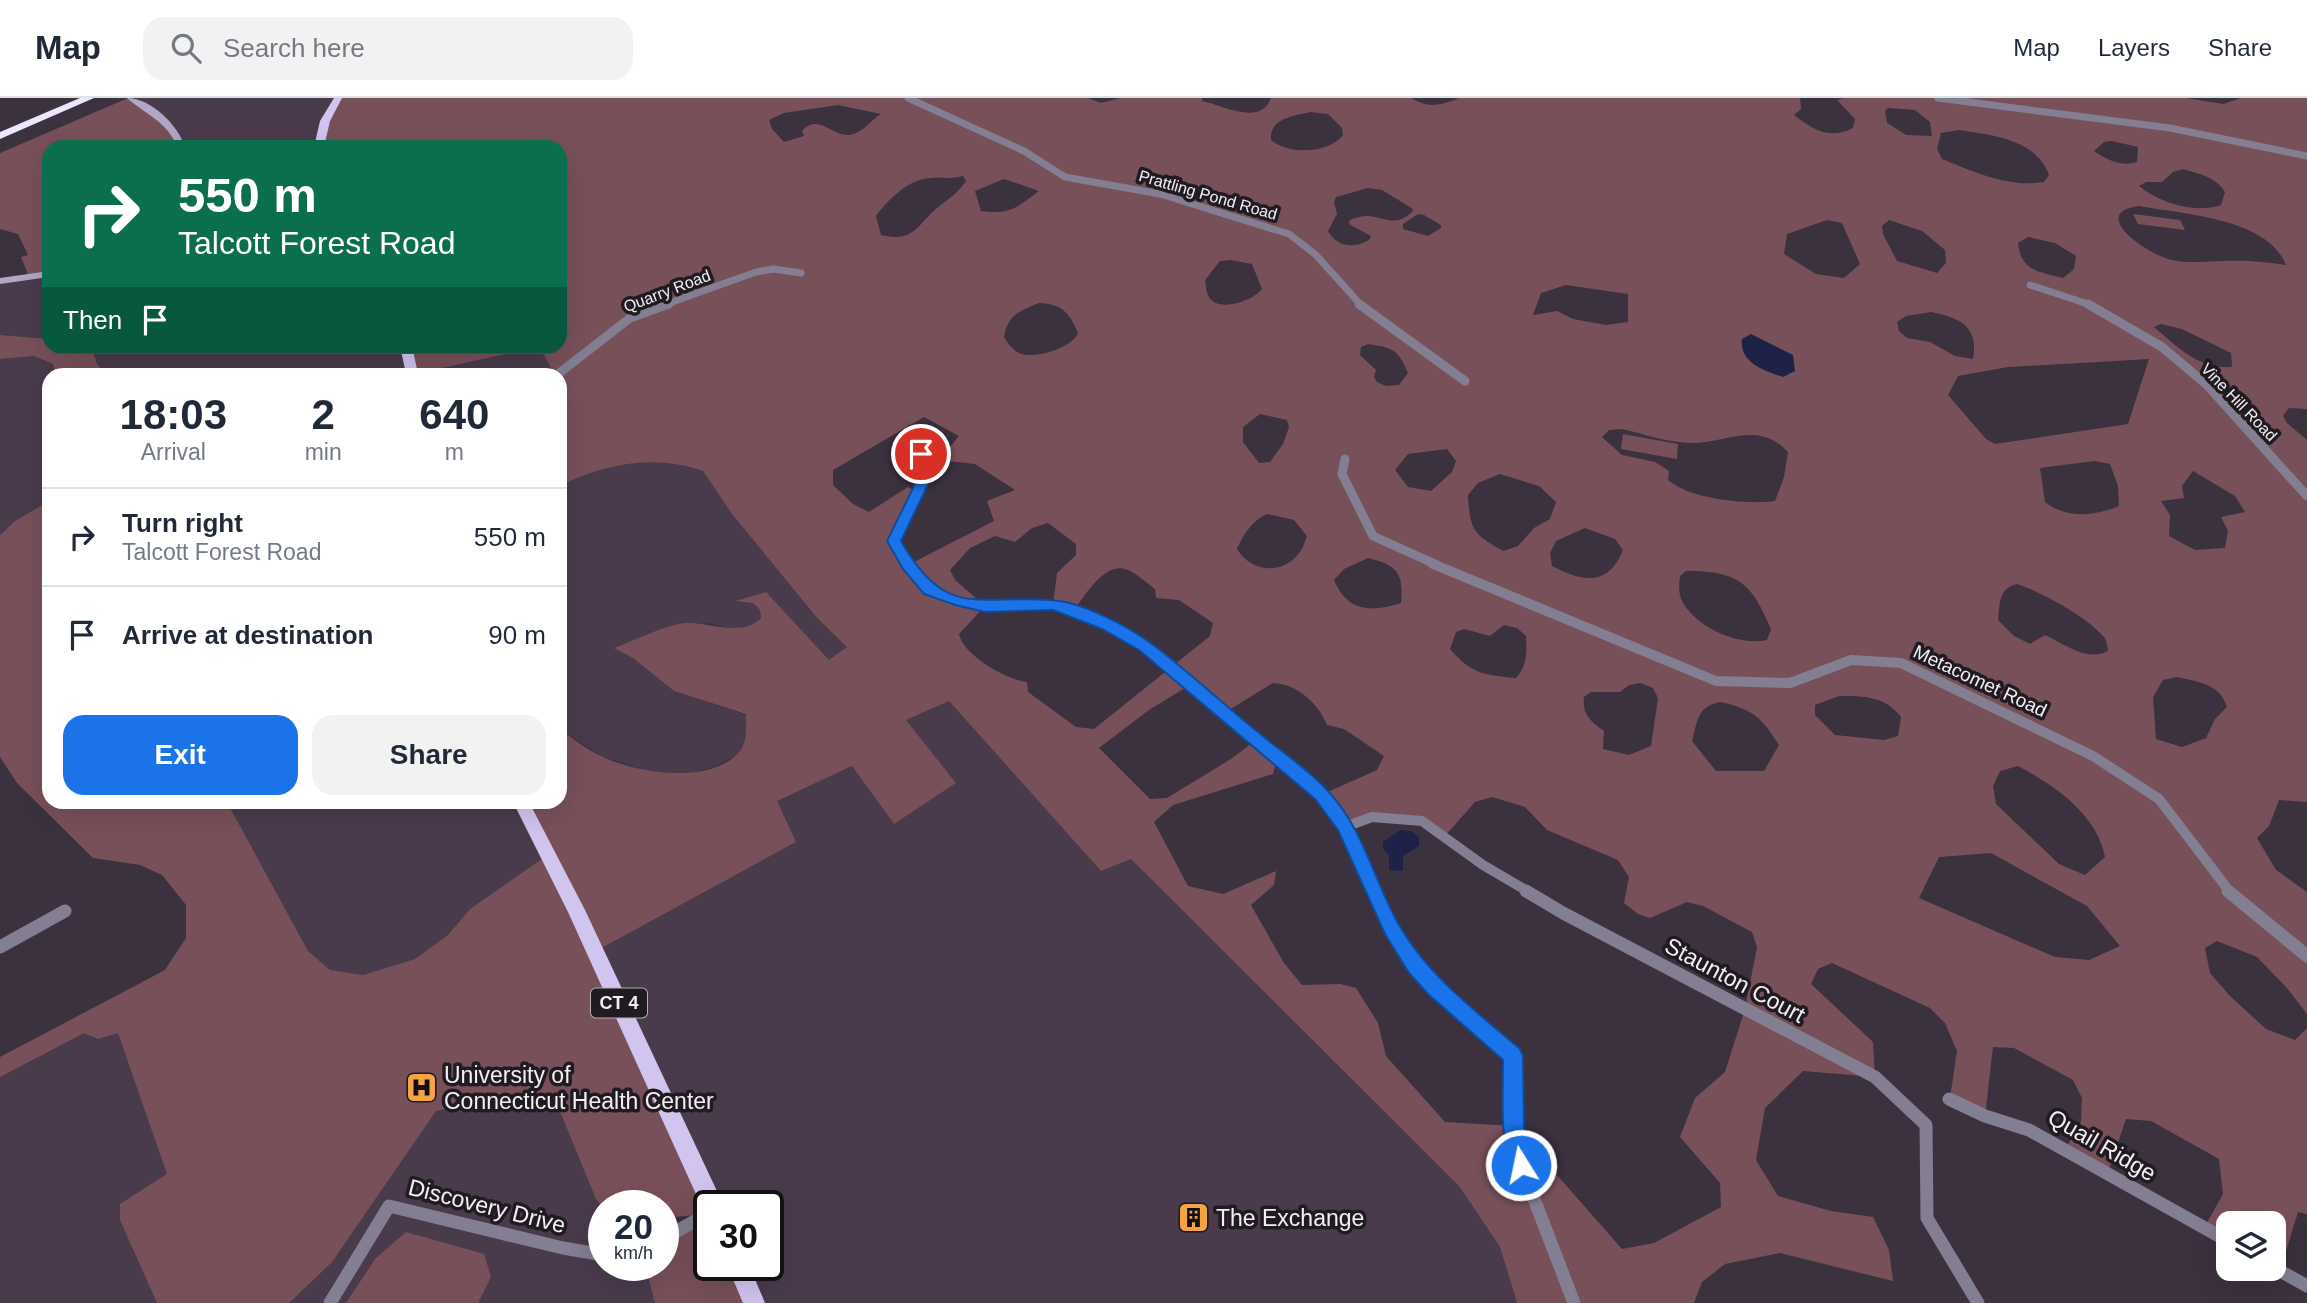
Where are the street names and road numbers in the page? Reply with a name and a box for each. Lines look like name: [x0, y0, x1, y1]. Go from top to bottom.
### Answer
street label: Prattling Pond Road: [1137, 167, 1279, 223]
street label: Quarry Road: [621, 267, 713, 315]
street label: Vine Hill Road: [2198, 360, 2280, 444]
street label: Metacomet Road: [1910, 641, 2050, 721]
street label: Staunton Court: [1661, 932, 1810, 1028]
road number: CT 4: [591, 988, 647, 1018]
street label: Quail Ridge: [2043, 1104, 2161, 1186]
street label: Discovery Drive: [406, 1174, 568, 1238]

